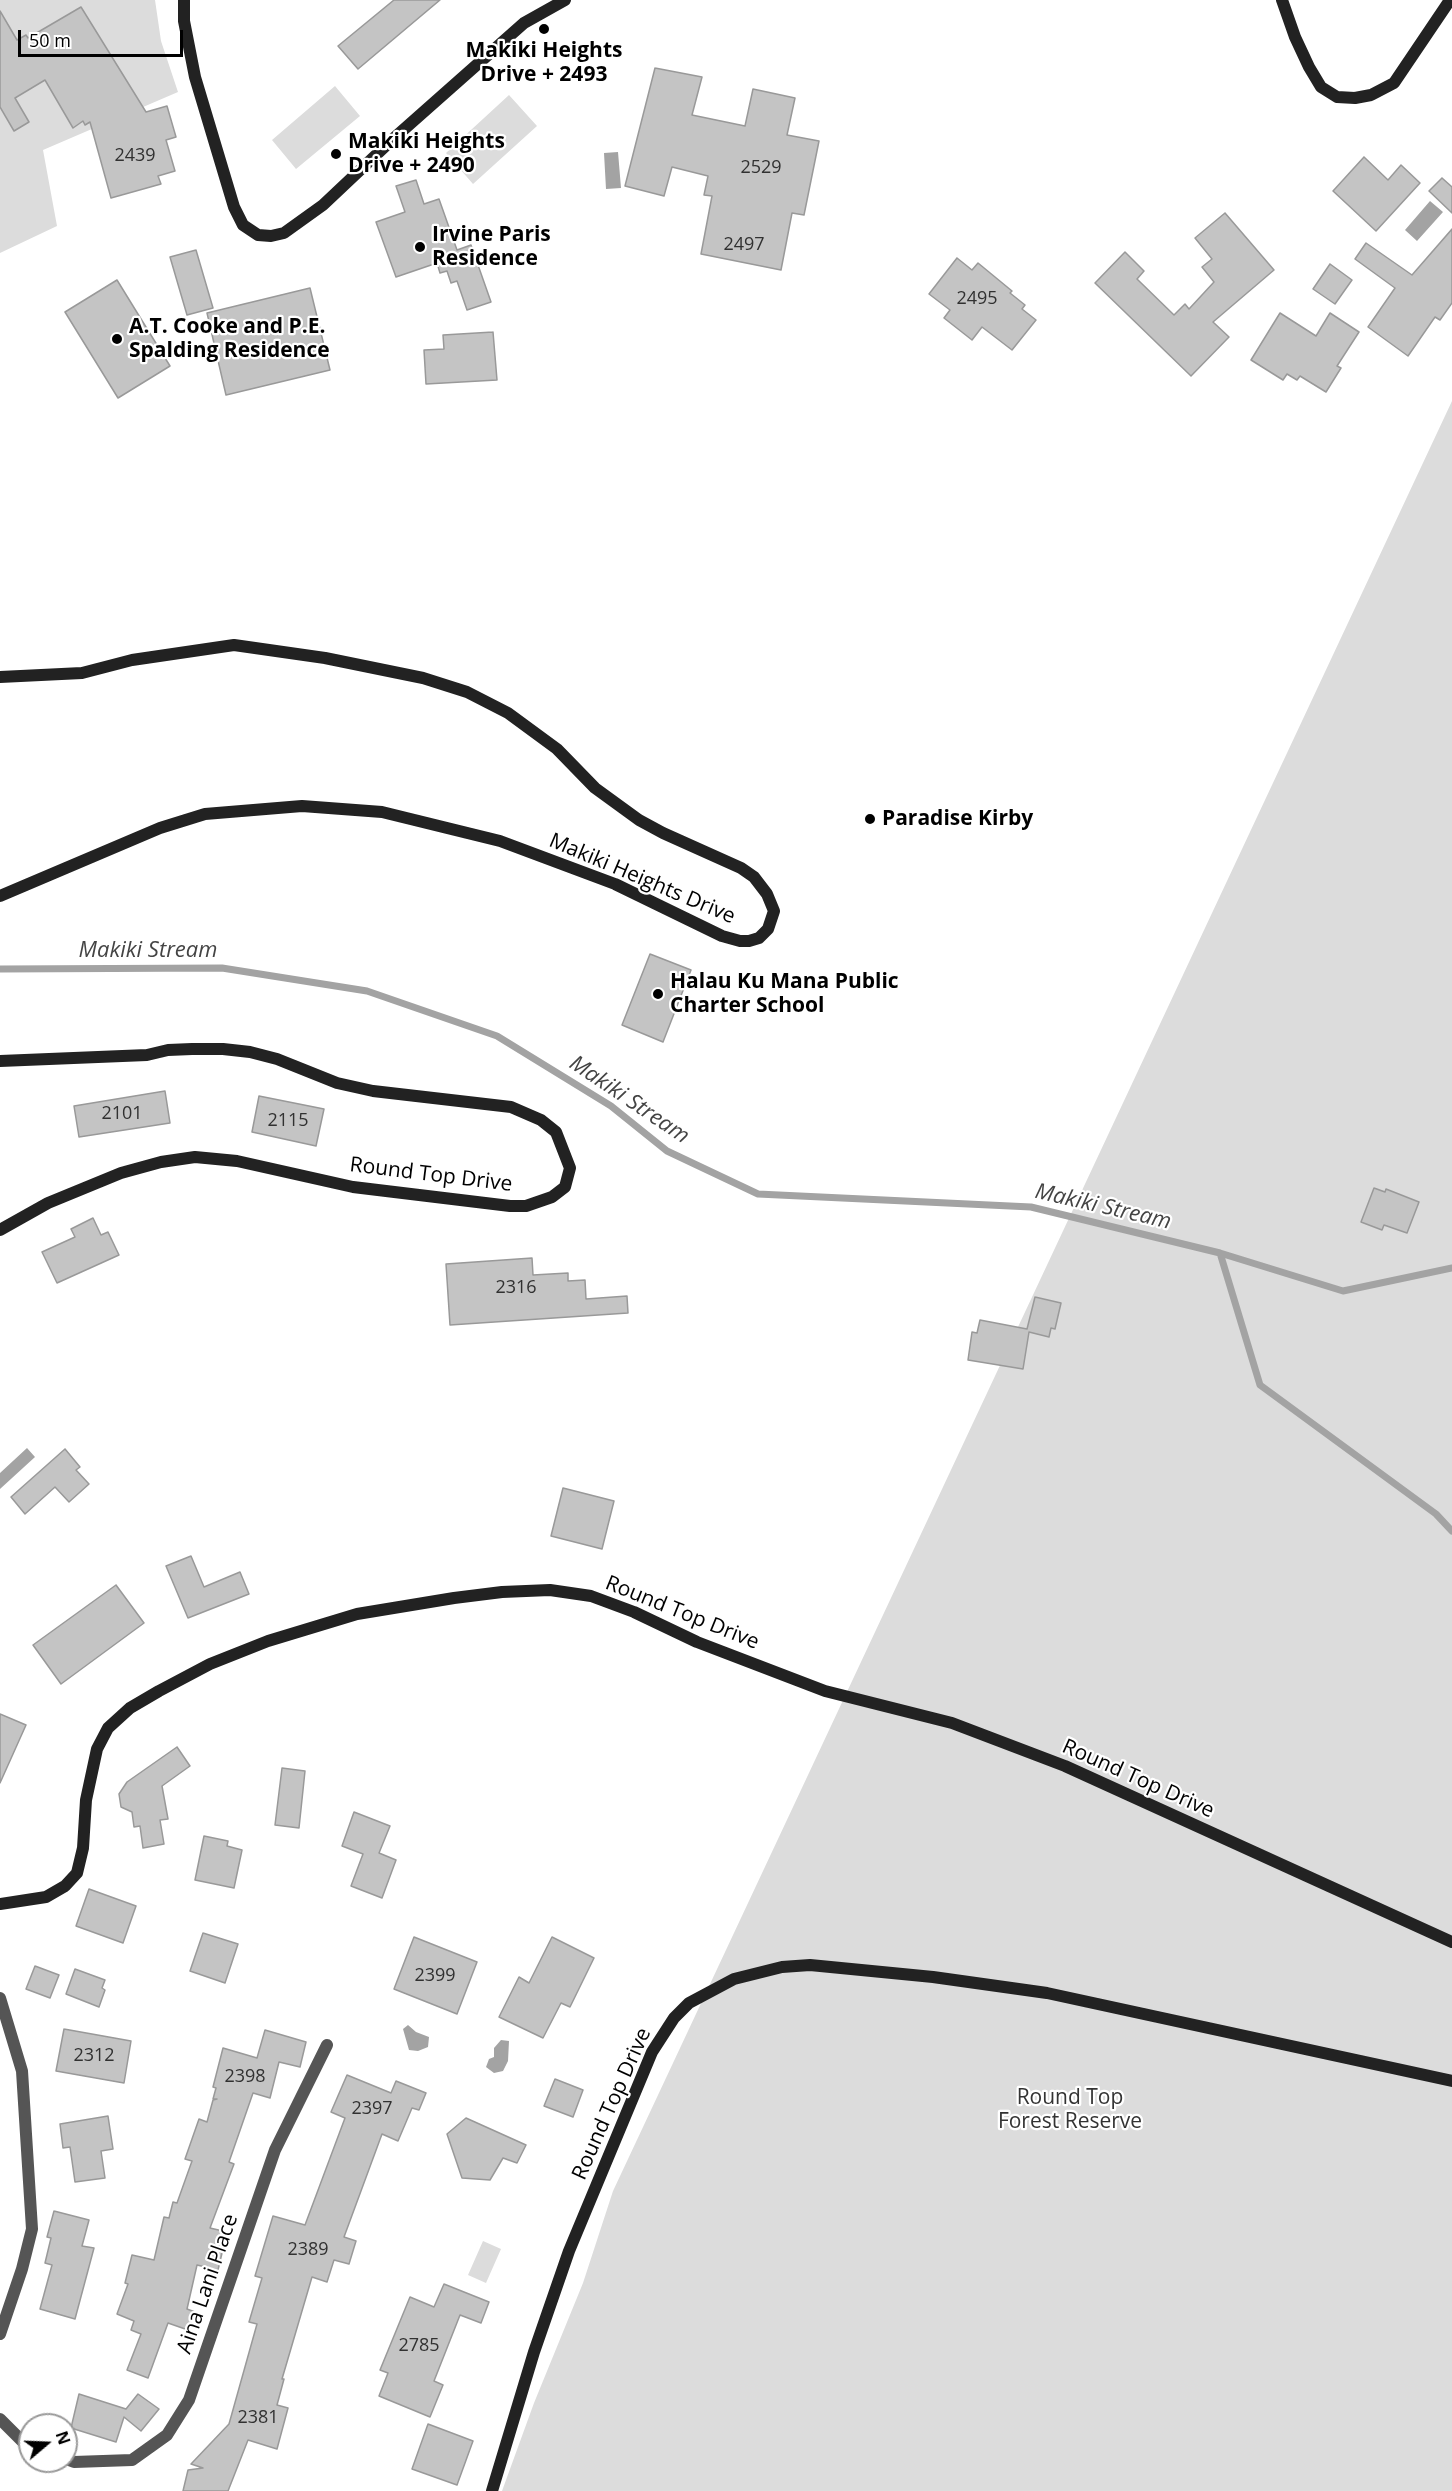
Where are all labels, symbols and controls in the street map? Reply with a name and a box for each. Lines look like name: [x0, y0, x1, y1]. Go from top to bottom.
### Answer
scale bar: [21, 18, 186, 56]
marker: Makiki Heights Drive + 2493: [537, 22, 551, 36]
text: 50 m: [29, 28, 71, 52]
place label: Makiki Heights Drive + 2493: [466, 38, 622, 88]
place label: Makiki Heights Drive + 2490: [348, 129, 505, 179]
house number: 2439: [114, 145, 156, 167]
marker: Makiki Heights Drive + 2490: [329, 147, 343, 161]
house number: 2529: [740, 157, 782, 179]
place label: Irvine Paris Residence: [432, 222, 551, 272]
house number: 2497: [723, 234, 765, 256]
marker: Irvine Paris Residence: [413, 240, 427, 254]
house number: 2495: [956, 288, 998, 310]
place label: A.T. Cooke and P.E. Spalding Residence: [129, 314, 330, 364]
marker: A.T. Cooke and P.E. Spalding Residence: [110, 332, 124, 346]
place label: Paradise Kirby: [882, 806, 1033, 832]
marker: Paradise Kirby: [863, 812, 877, 826]
street label: Makiki Heights Drive: [545, 828, 739, 930]
water label: Makiki Stream: [79, 938, 217, 964]
place label: Halau Ku Mana Public Charter School: [670, 969, 899, 1019]
marker: Halau Ku Mana Public Charter School: [651, 987, 665, 1001]
water label: Makiki Stream: [564, 1050, 694, 1150]
house number: 2101: [101, 1103, 143, 1125]
house number: 2115: [267, 1110, 309, 1132]
street label: Round Top Drive: [348, 1153, 514, 1197]
water label: Makiki Stream: [1032, 1179, 1174, 1235]
house number: 2316: [495, 1277, 537, 1299]
street label: Round Top Drive: [601, 1571, 763, 1655]
street label: Round Top Drive: [1058, 1734, 1218, 1824]
house number: 2399: [414, 1965, 456, 1987]
street label: Round Top Drive: [567, 2024, 657, 2184]
house number: 2312: [73, 2045, 115, 2067]
house number: 2398: [224, 2066, 266, 2088]
park label: Round Top Forest Reserve: [998, 2085, 1142, 2135]
house number: 2397: [351, 2098, 393, 2120]
street label: Aina Lani Place: [172, 2211, 244, 2357]
house number: 2389: [287, 2239, 329, 2261]
house number: 2785: [398, 2335, 440, 2357]
house number: 2381: [237, 2407, 279, 2429]
north arrow: [18, 2413, 78, 2473]
text: N: [51, 2428, 76, 2448]

